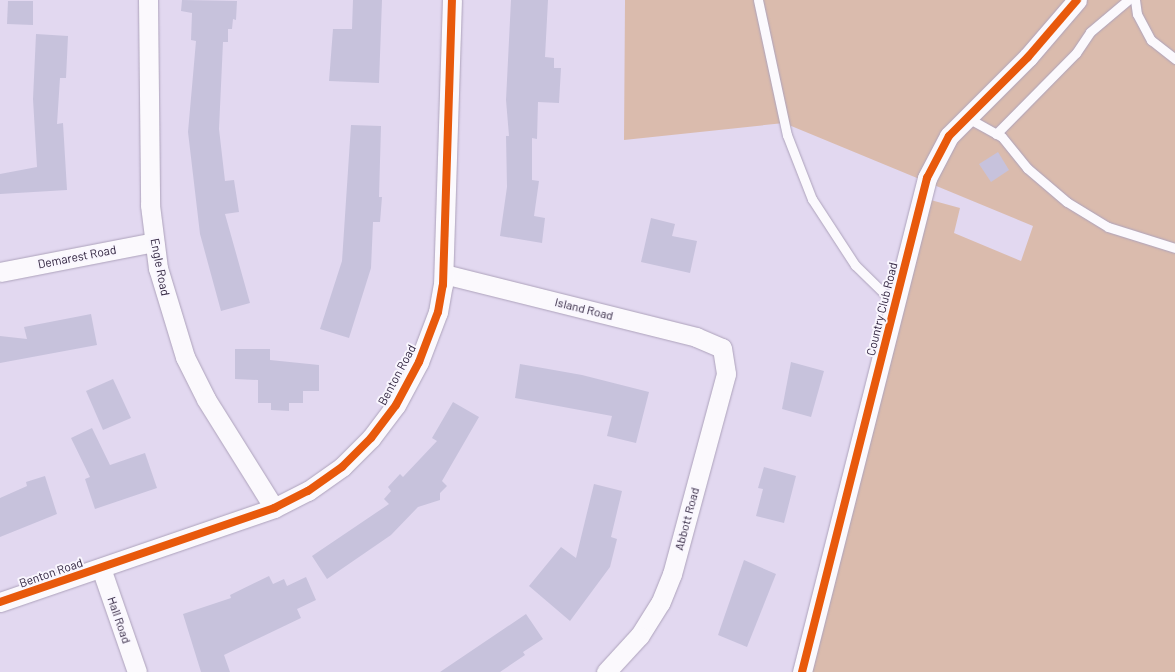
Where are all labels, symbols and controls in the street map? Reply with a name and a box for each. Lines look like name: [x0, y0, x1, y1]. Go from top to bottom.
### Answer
street label: Engle Road: [147, 237, 173, 297]
street label: Demarest Road: [37, 242, 117, 272]
street label: Country Club Road: [863, 261, 901, 357]
street label: Island Road: [553, 295, 615, 323]
street label: Benton Road: [375, 342, 419, 408]
street label: Abbott Road: [672, 486, 702, 552]
street label: Benton Road: [17, 555, 85, 591]
street label: Hall Road: [104, 595, 134, 645]

